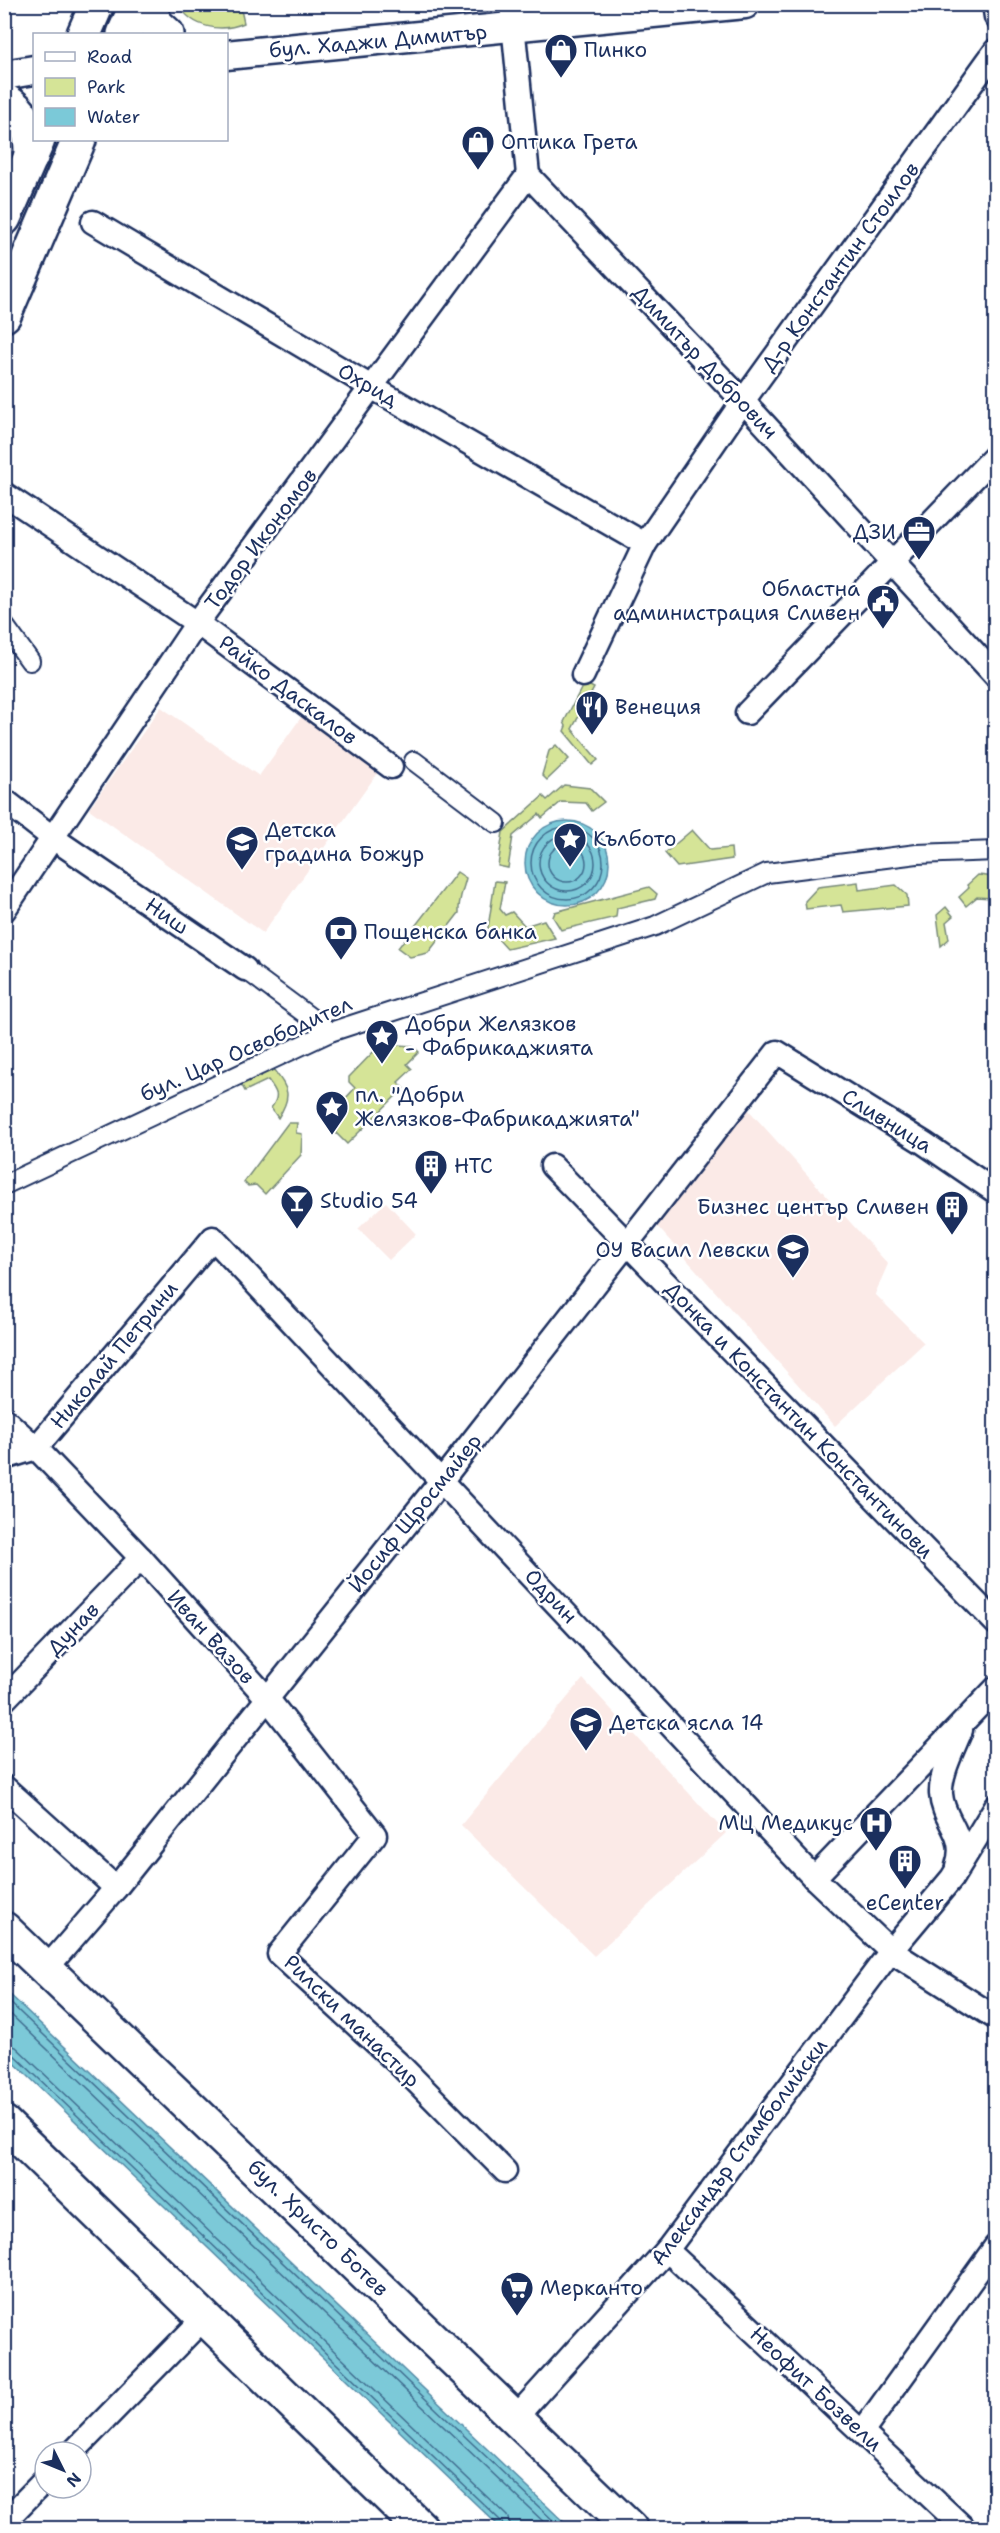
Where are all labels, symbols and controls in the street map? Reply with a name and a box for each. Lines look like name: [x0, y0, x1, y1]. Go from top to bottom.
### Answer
street label: бул. Хаджи Димитър: [268, 18, 488, 64]
shop icon: Пинко: [543, 32, 579, 79]
legend: [33, 33, 228, 141]
place label: Пинко: [584, 36, 647, 64]
text: Road: [87, 45, 132, 69]
text: Park: [87, 75, 126, 99]
text: Water: [87, 105, 140, 129]
shop icon: Оптика Грета: [460, 124, 496, 171]
place label: Оптика Грета: [501, 128, 638, 156]
street label: Д-р Константин Стоилов: [754, 157, 926, 377]
street label: Димитър Добрович: [626, 279, 784, 445]
street label: Охрид: [333, 357, 403, 413]
street label: Тодор Икономов: [199, 463, 323, 615]
office icon: ДЗИ: [901, 514, 937, 561]
place label: ДЗИ: [853, 518, 896, 546]
place label: Областна администрация Сливен: [613, 575, 860, 627]
public building icon: Областна администрация Сливен: [865, 583, 901, 630]
street label: Райко Даскалов: [213, 629, 363, 751]
restaurant icon: Венеция: [574, 689, 610, 736]
place label: Венеция: [615, 693, 701, 721]
place label: Детска градина Божур: [265, 816, 424, 868]
place icon: Кълбото: [552, 821, 588, 868]
school or university icon: Детска градина Божур: [224, 824, 260, 871]
place label: Кълбото: [593, 825, 676, 853]
street label: Ниш: [140, 891, 194, 941]
bank icon: Пощенска банка: [323, 914, 359, 961]
place label: Пощенска банка: [364, 918, 537, 946]
street label: бул. Цар Освободител: [136, 989, 357, 1108]
place label: Добри Желязков - Фабрикаджията: [405, 1010, 593, 1062]
place icon: Добри Желязков - Фабрикаджията: [364, 1018, 400, 1065]
place label: пл. "Добри Желязков-Фабрикаджията": [355, 1081, 640, 1133]
street label: Сливница: [837, 1082, 937, 1160]
place icon: пл. "Добри Желязков-Фабрикаджията": [314, 1089, 350, 1136]
building icon: НТС: [413, 1148, 449, 1195]
place label: НТС: [454, 1152, 493, 1180]
bar icon: Studio 54: [279, 1183, 315, 1230]
place label: Studio 54: [320, 1187, 418, 1215]
building icon: Бизнес център Сливен: [934, 1189, 970, 1236]
place label: Бизнес център Сливен: [697, 1193, 929, 1221]
school or university icon: ОУ Васил Левски: [775, 1232, 811, 1279]
place label: ОУ Васил Левски: [595, 1236, 770, 1264]
street label: Николай Петрини: [44, 1275, 184, 1435]
street label: Донка и Константин Константинови: [658, 1275, 940, 1565]
street label: Йосиф Щросмайер: [342, 1428, 488, 1598]
street label: Одрин: [518, 1563, 584, 1629]
street label: Иван Вазов: [161, 1584, 261, 1690]
street label: Дунав: [41, 1596, 105, 1662]
school or university icon: Детска ясла 14: [568, 1705, 604, 1752]
place label: Детска ясла 14: [609, 1709, 763, 1737]
hospital icon: МЦ Медикус: [858, 1805, 894, 1852]
place label: МЦ Медикус: [719, 1809, 853, 1837]
building icon: eCenter: [887, 1843, 923, 1890]
place label: eCenter: [866, 1889, 944, 1917]
street label: Рилски манастир: [278, 1949, 426, 2093]
street label: Александър Стамболийски: [644, 2032, 834, 2271]
street label: бул. Христо Ботев: [241, 2153, 395, 2303]
supermarket icon: Мерканто: [499, 2270, 535, 2317]
place label: Мерканто: [540, 2274, 643, 2302]
street label: Неофит Бозвели: [744, 2320, 888, 2458]
north arrow: [33, 2440, 93, 2500]
text: N: [62, 2468, 86, 2492]

